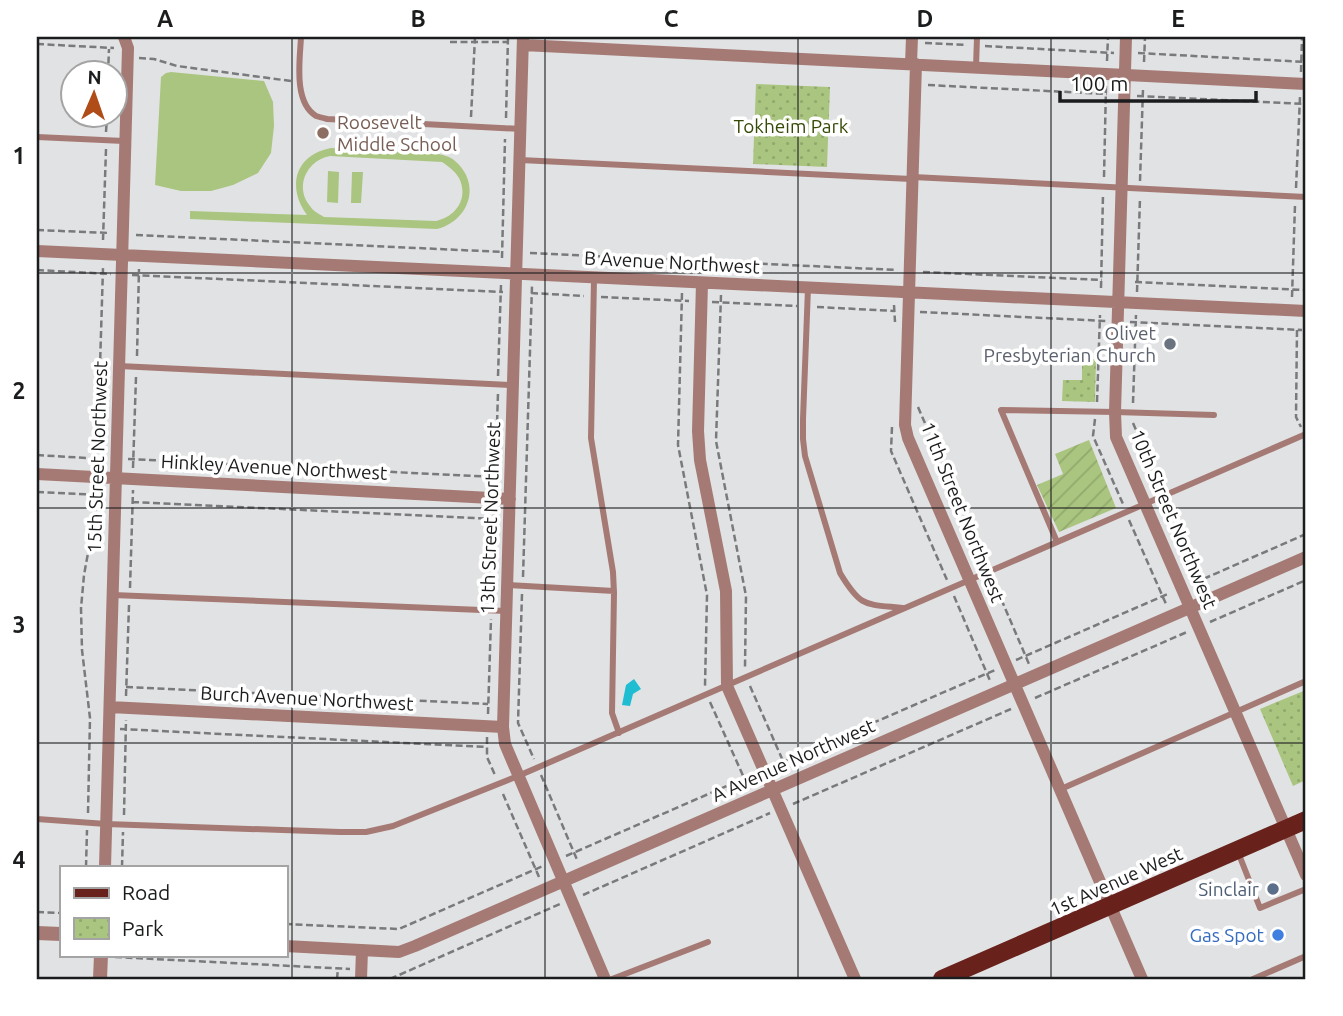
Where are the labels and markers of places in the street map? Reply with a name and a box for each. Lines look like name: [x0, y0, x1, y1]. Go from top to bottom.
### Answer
place label: Roosevelt Middle School: [337, 111, 457, 155]
marker: Roosevelt Middle School: [315, 125, 331, 141]
place label: Olivet Presbyterian Church: [984, 322, 1157, 366]
marker: Olivet Presbyterian Church: [1162, 336, 1178, 352]
place label: Sinclair: [1198, 878, 1259, 900]
marker: Sinclair: [1265, 881, 1281, 897]
place label: Gas Spot: [1189, 924, 1265, 946]
marker: Gas Spot: [1270, 927, 1286, 943]

